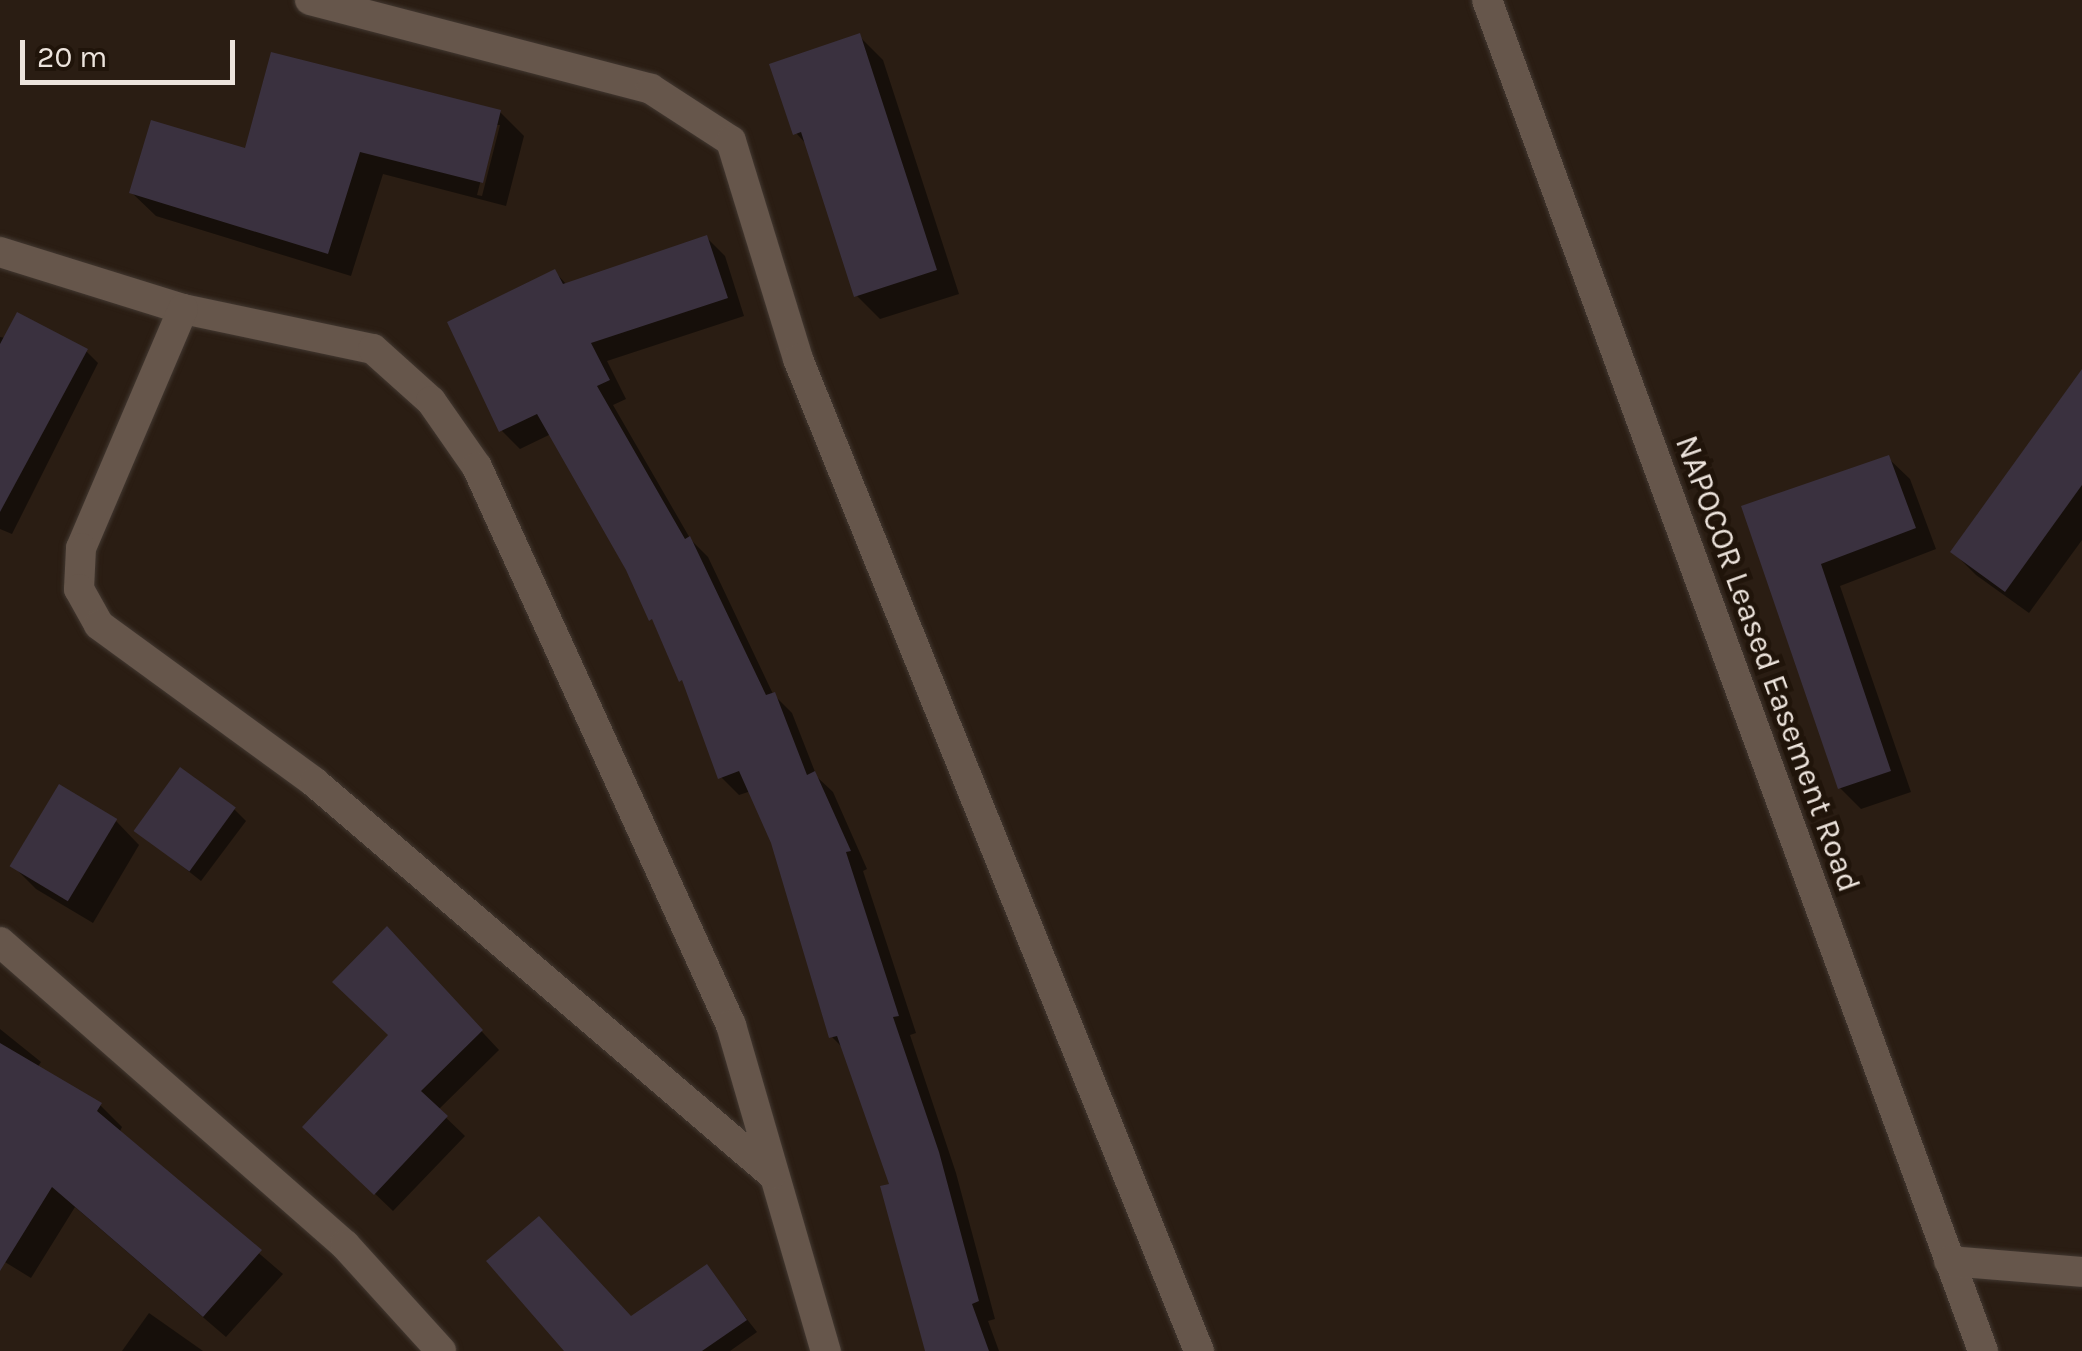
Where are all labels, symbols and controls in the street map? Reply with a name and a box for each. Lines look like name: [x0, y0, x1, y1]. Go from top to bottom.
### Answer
scale bar: [25, 20, 240, 82]
text: 20 m: [37, 39, 107, 75]
street label: NAPOCOR Leased Easement Road: [1666, 431, 1868, 897]

